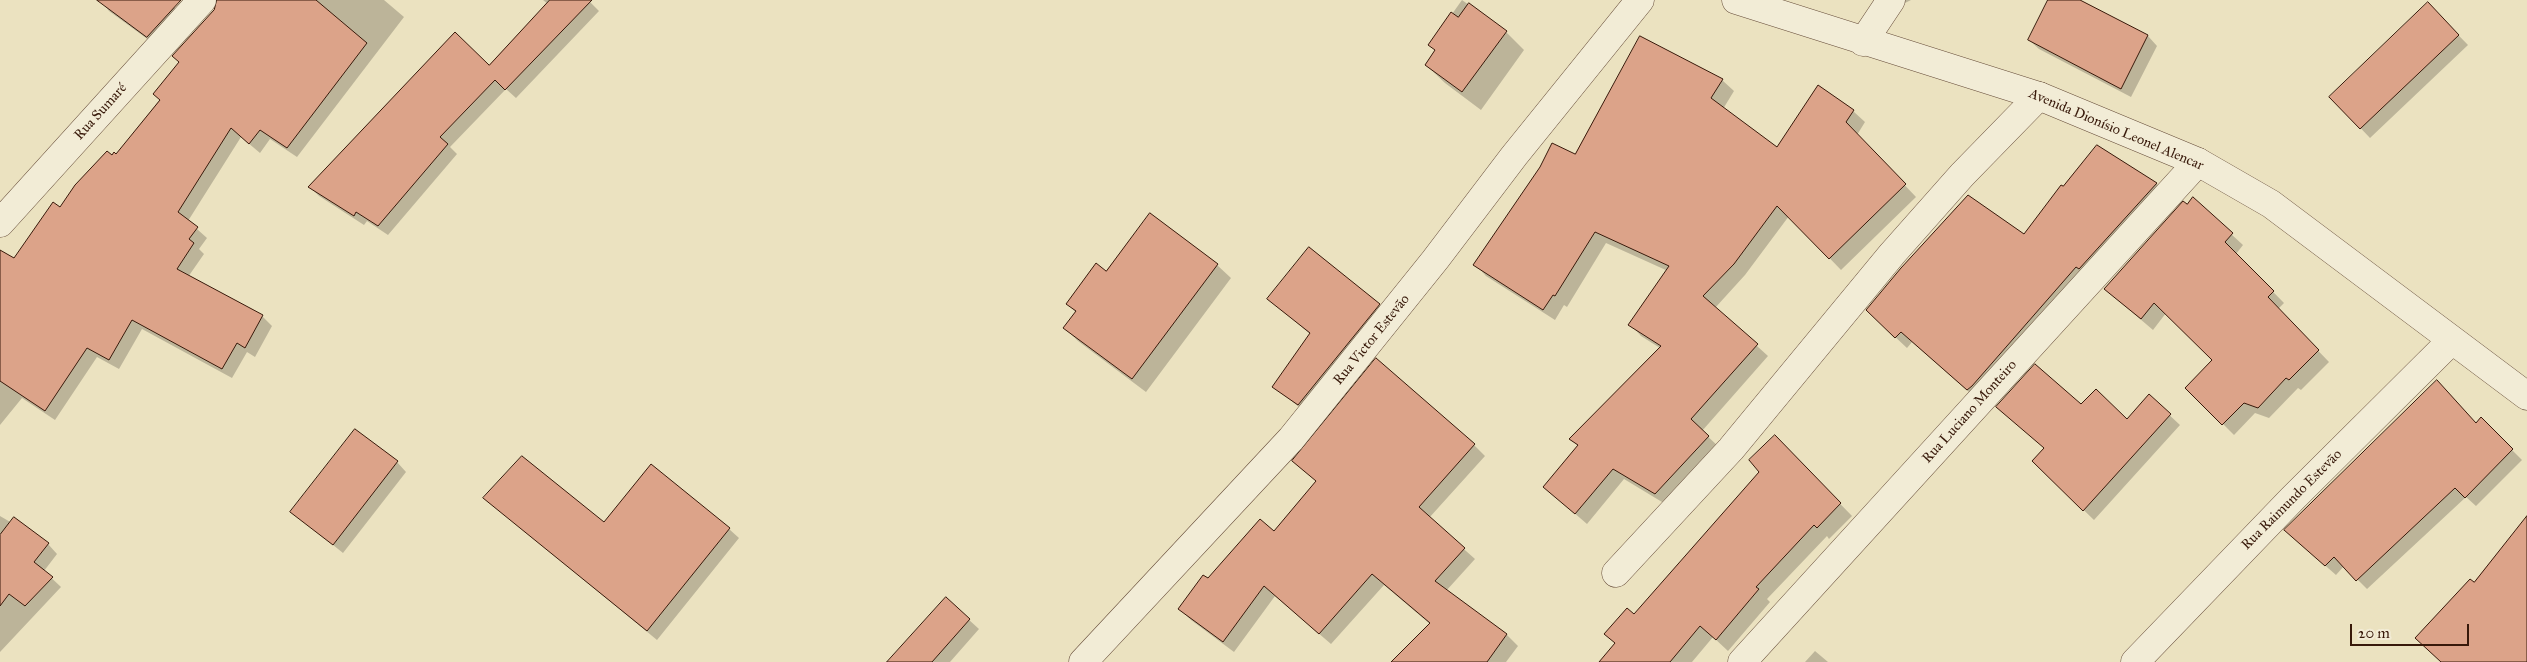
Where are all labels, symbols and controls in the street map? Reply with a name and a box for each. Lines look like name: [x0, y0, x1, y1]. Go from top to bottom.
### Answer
street label: Rua Sumaré: [71, 80, 131, 144]
street label: Avenida Dionísio Leonel Alencar: [2026, 85, 2206, 175]
street label: Rua Victor Estevão: [1330, 291, 1414, 389]
street label: Rua Luciano Monteiro: [1919, 357, 2021, 467]
street label: Rua Raimundo Estevão: [2238, 446, 2346, 554]
scale bar: [2352, 614, 2471, 646]
text: 20 m: [2358, 624, 2390, 642]

